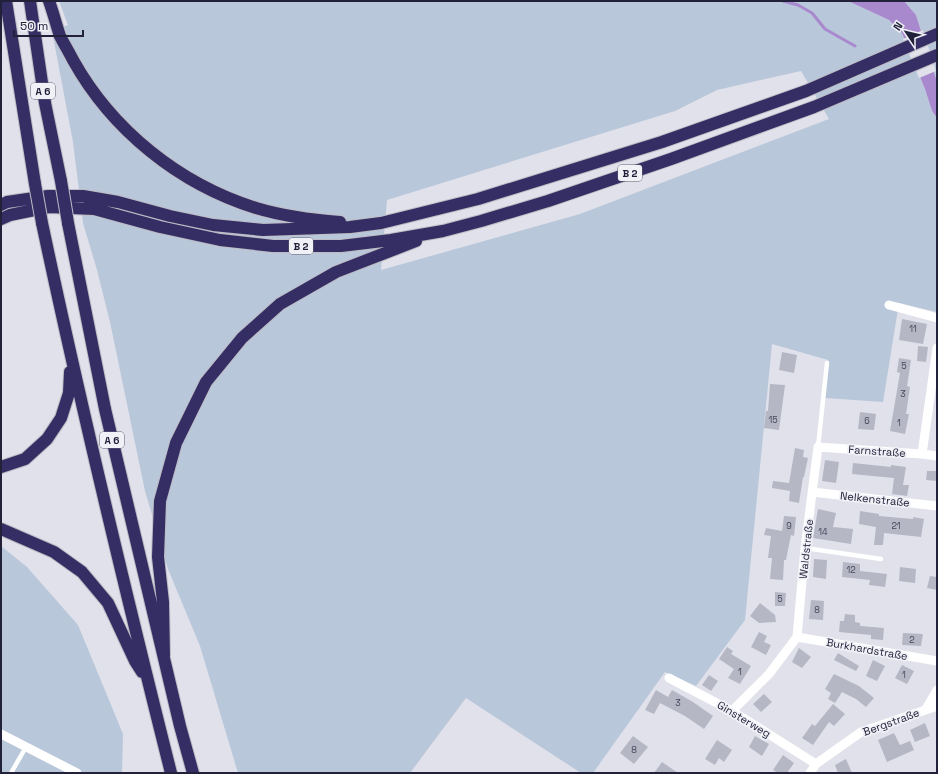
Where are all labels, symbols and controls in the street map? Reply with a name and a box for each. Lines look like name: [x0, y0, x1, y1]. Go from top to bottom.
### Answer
scale bar: [14, 12, 83, 38]
north arrow: [886, 12, 926, 52]
text: 50 m: [20, 18, 48, 34]
text: N: [890, 19, 906, 33]
road number: A 6: [31, 83, 55, 99]
road number: B 2: [618, 165, 642, 181]
road number: B 2: [289, 238, 313, 254]
house number: 11: [909, 323, 917, 335]
house number: 5: [901, 360, 907, 372]
house number: 3: [900, 388, 906, 400]
house number: 15: [768, 414, 778, 426]
house number: 6: [864, 415, 870, 427]
house number: 1: [897, 417, 901, 429]
road number: A 6: [100, 432, 124, 448]
street label: Farnstraße: [848, 442, 906, 460]
street label: Nelkenstraße: [840, 488, 910, 510]
street label: Waldstraße: [796, 518, 816, 580]
house number: 9: [786, 520, 792, 532]
house number: 21: [891, 520, 901, 532]
house number: 14: [818, 526, 828, 538]
house number: 12: [846, 564, 856, 576]
house number: 5: [777, 593, 783, 605]
house number: 8: [814, 604, 820, 616]
house number: 2: [909, 634, 915, 646]
street label: Burkhardstraße: [825, 635, 909, 663]
house number: 1: [738, 666, 742, 678]
house number: 1: [902, 669, 906, 681]
house number: 3: [675, 697, 681, 709]
street label: Ginsterweg: [715, 698, 773, 740]
street label: Bergstraße: [861, 705, 921, 739]
house number: 8: [631, 744, 637, 756]

